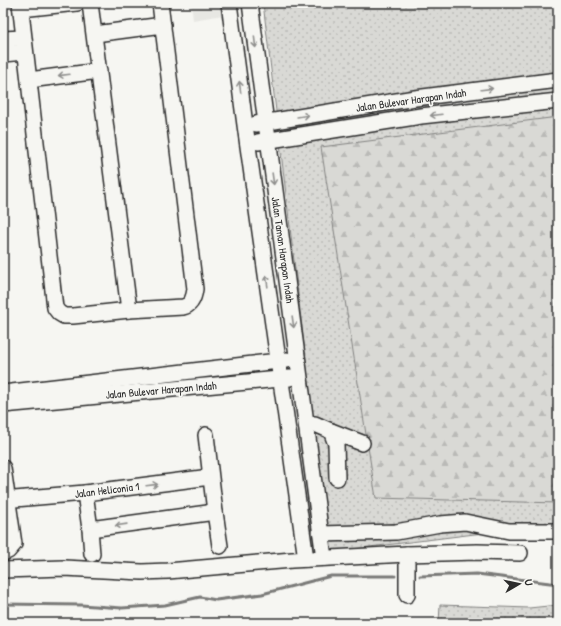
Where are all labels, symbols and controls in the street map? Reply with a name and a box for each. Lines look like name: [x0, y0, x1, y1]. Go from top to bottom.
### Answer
one-way arrow: [251, 35, 259, 48]
one-way arrow: [58, 71, 71, 79]
one-way arrow: [236, 81, 244, 94]
street label: Jalan Bulevar Harapan Indah: [355, 85, 467, 115]
one-way arrow: [480, 85, 493, 93]
one-way arrow: [430, 111, 443, 119]
one-way arrow: [297, 112, 310, 120]
one-way arrow: [270, 172, 277, 185]
street label: Jalan Taman Harapan Indah: [269, 196, 297, 304]
one-way arrow: [263, 275, 271, 288]
one-way arrow: [289, 315, 297, 328]
street label: Jalan Bulevar Harapan Indah: [105, 378, 217, 402]
street label: Jalan Heliconia 1: [74, 479, 140, 501]
one-way arrow: [145, 481, 158, 488]
one-way arrow: [115, 521, 128, 529]
north arrow: [499, 564, 539, 604]
text: U: [521, 578, 536, 587]

